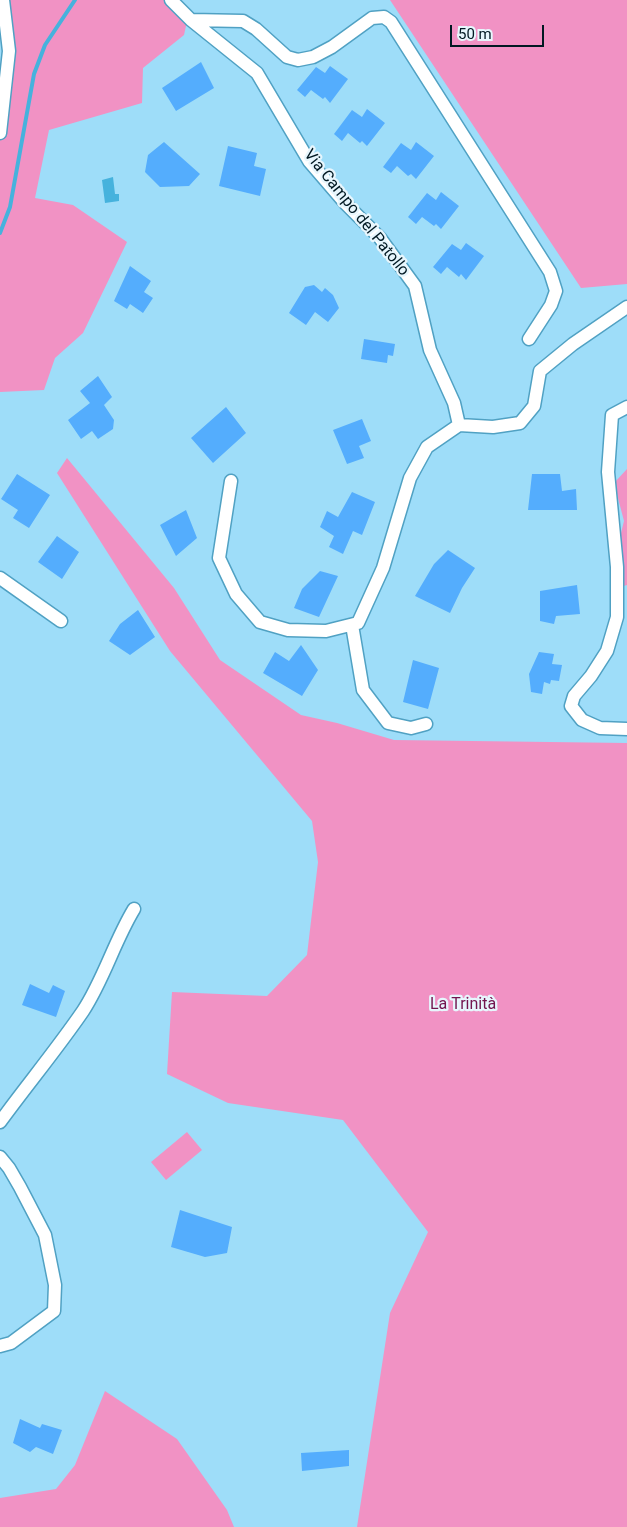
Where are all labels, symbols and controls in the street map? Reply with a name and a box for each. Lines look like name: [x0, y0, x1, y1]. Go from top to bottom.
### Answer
scale bar: [452, 15, 546, 47]
text: 50 m: [458, 25, 492, 43]
street label: Via Campo del Patollo: [299, 146, 413, 280]
park label: La Trinità: [430, 995, 496, 1015]

